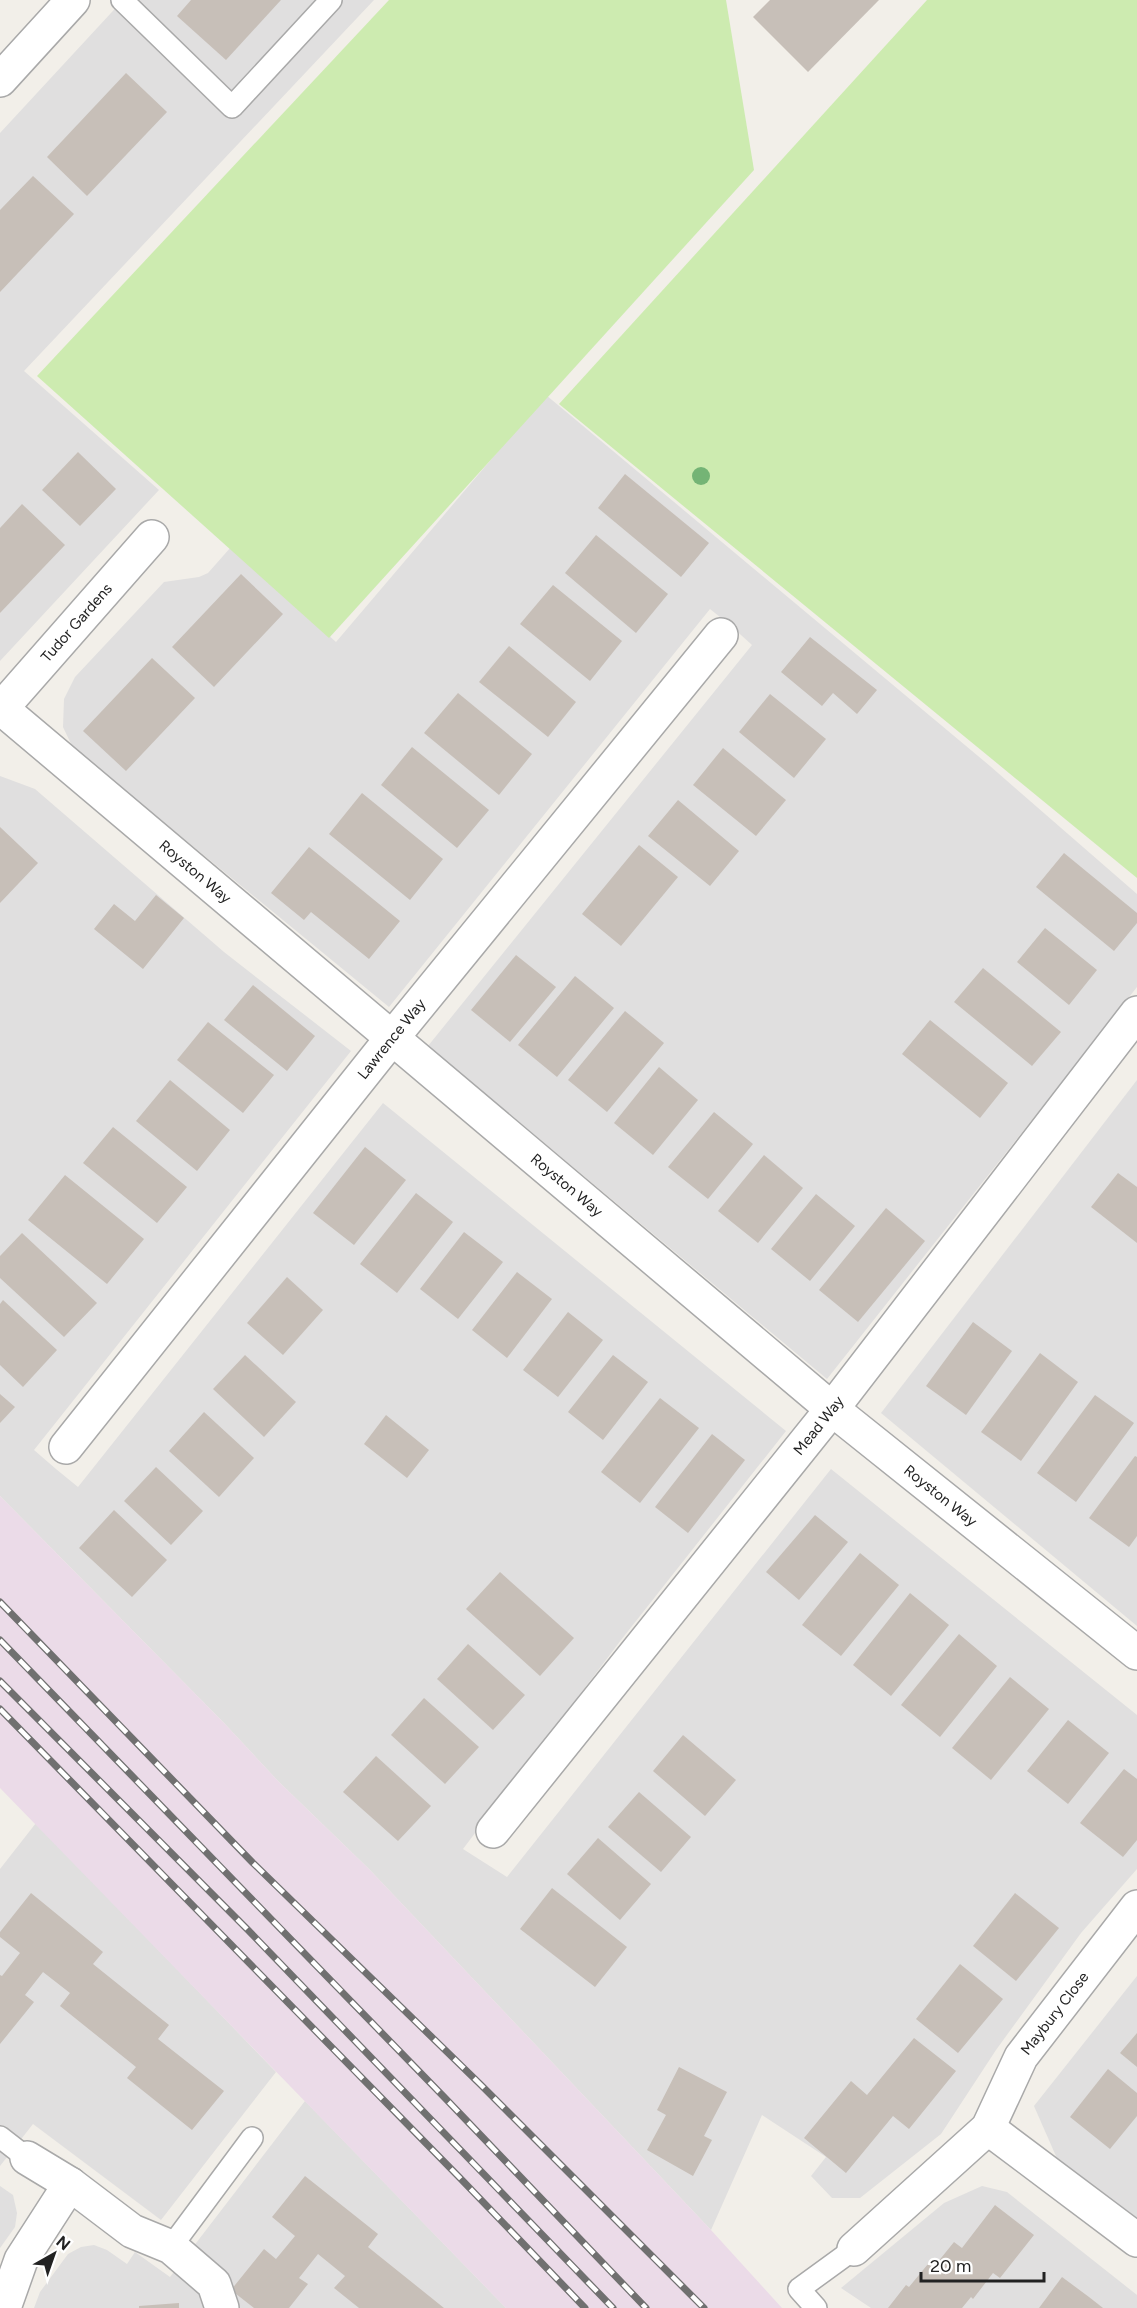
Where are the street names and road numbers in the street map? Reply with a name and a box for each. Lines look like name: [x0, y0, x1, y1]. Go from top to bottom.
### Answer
street label: Tudor Gardens: [37, 580, 116, 666]
street label: Royston Way: [156, 836, 235, 907]
street label: Lawrence Way: [354, 995, 429, 1083]
street label: Royston Way: [527, 1150, 606, 1221]
street label: Mead Way: [790, 1392, 848, 1459]
street label: Royston Way: [900, 1461, 981, 1530]
street label: Maybury Close: [1017, 1968, 1092, 2058]

